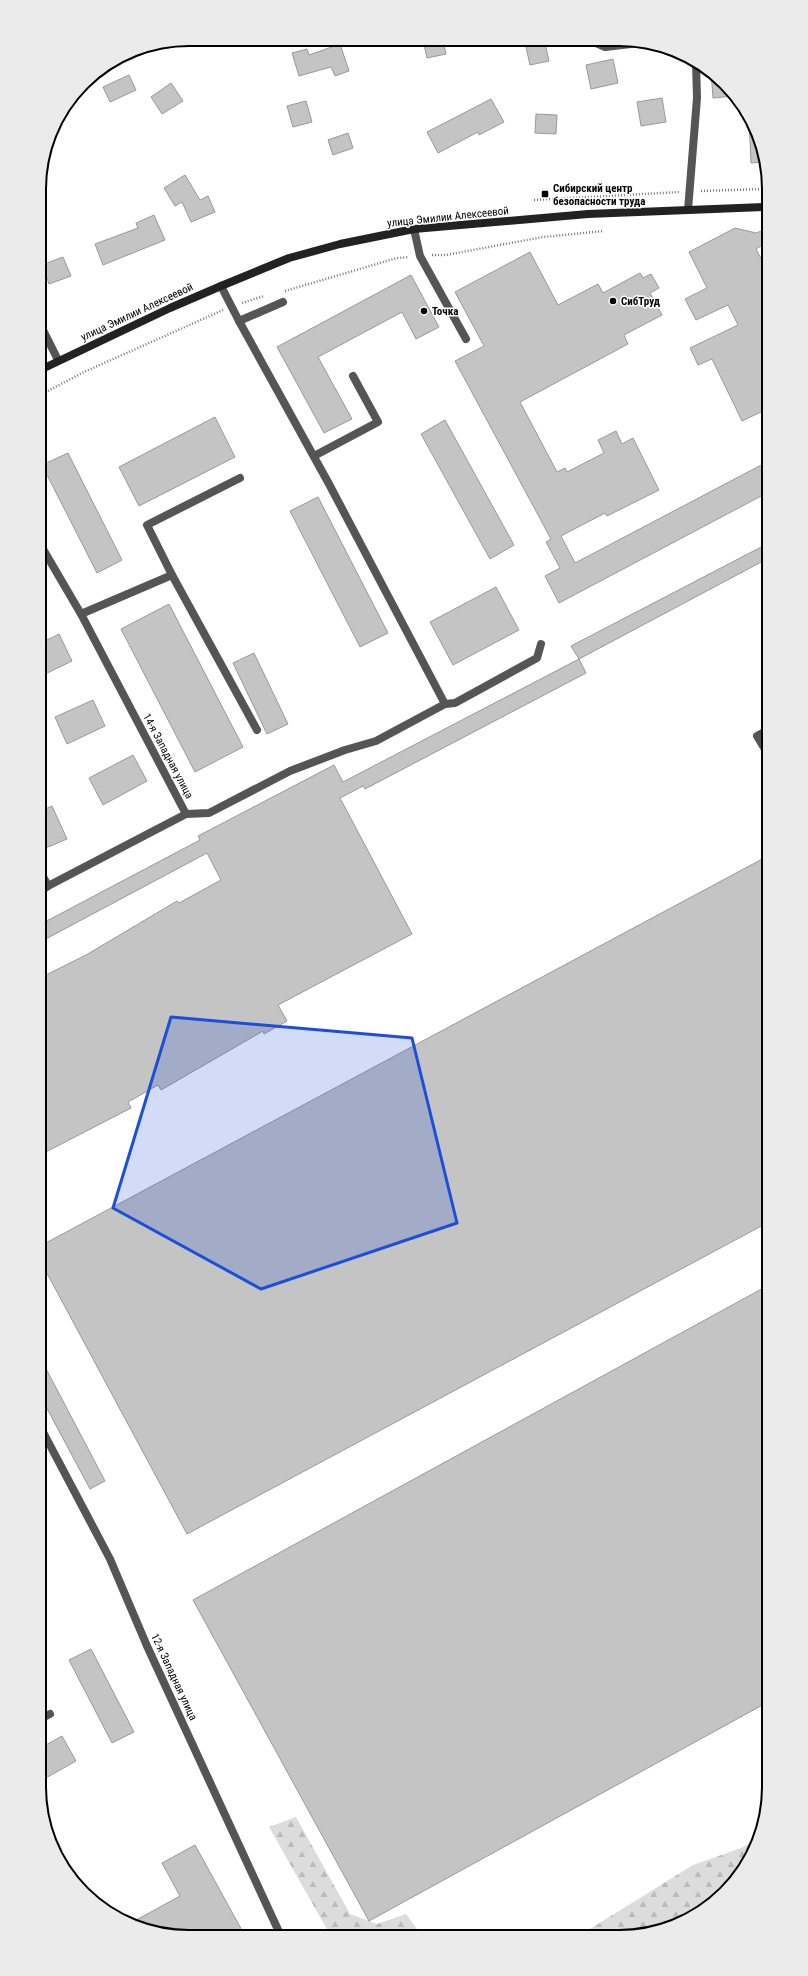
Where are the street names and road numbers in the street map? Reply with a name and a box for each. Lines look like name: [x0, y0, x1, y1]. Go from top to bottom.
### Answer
street label: улица Эмилии Алексеевой: [387, 204, 509, 230]
street label: улица Эмилии Алексеевой: [79, 280, 195, 344]
street label: 14-я Западная улица: [140, 711, 196, 801]
street label: 12-я Западная улица: [148, 1631, 200, 1723]

